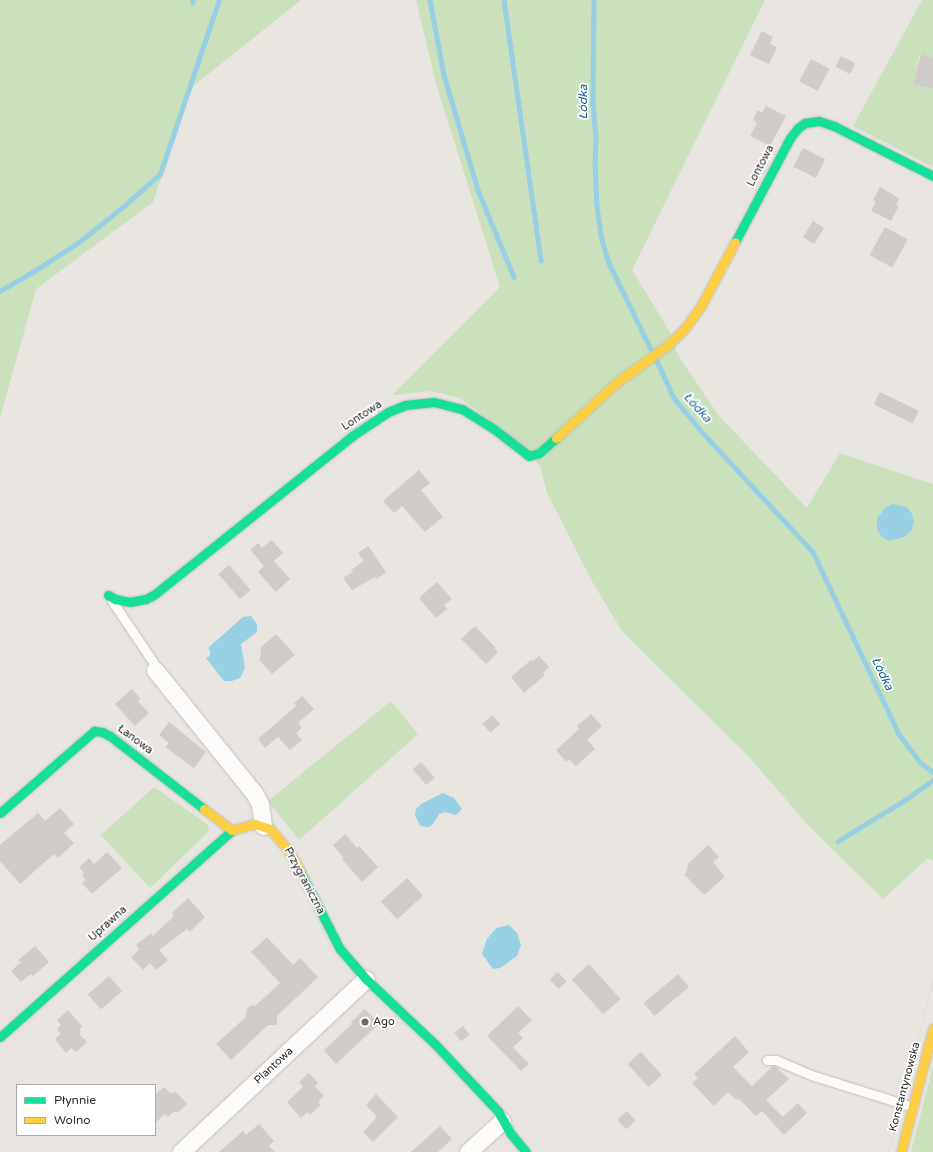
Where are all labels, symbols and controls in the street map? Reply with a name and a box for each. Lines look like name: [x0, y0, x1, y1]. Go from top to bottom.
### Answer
water label: Łódka: [577, 84, 591, 120]
street label: Lontowa: [745, 143, 777, 189]
water label: Łódka: [680, 390, 714, 426]
street label: Lontowa: [339, 398, 385, 434]
water label: Łódka: [868, 655, 896, 693]
street label: Łanowa: [115, 722, 155, 758]
street label: Przygraniczna: [281, 845, 327, 917]
street label: Uprawna: [86, 903, 130, 945]
place label: Ago: [373, 1015, 395, 1029]
marker: Ago: [360, 1017, 370, 1027]
street label: Konstantynowska: [887, 1041, 923, 1133]
street label: Plantowa: [252, 1045, 296, 1087]
legend: [16, 1084, 156, 1136]
text: Płynnie: [54, 1093, 96, 1107]
text: Wolno: [54, 1113, 90, 1127]

